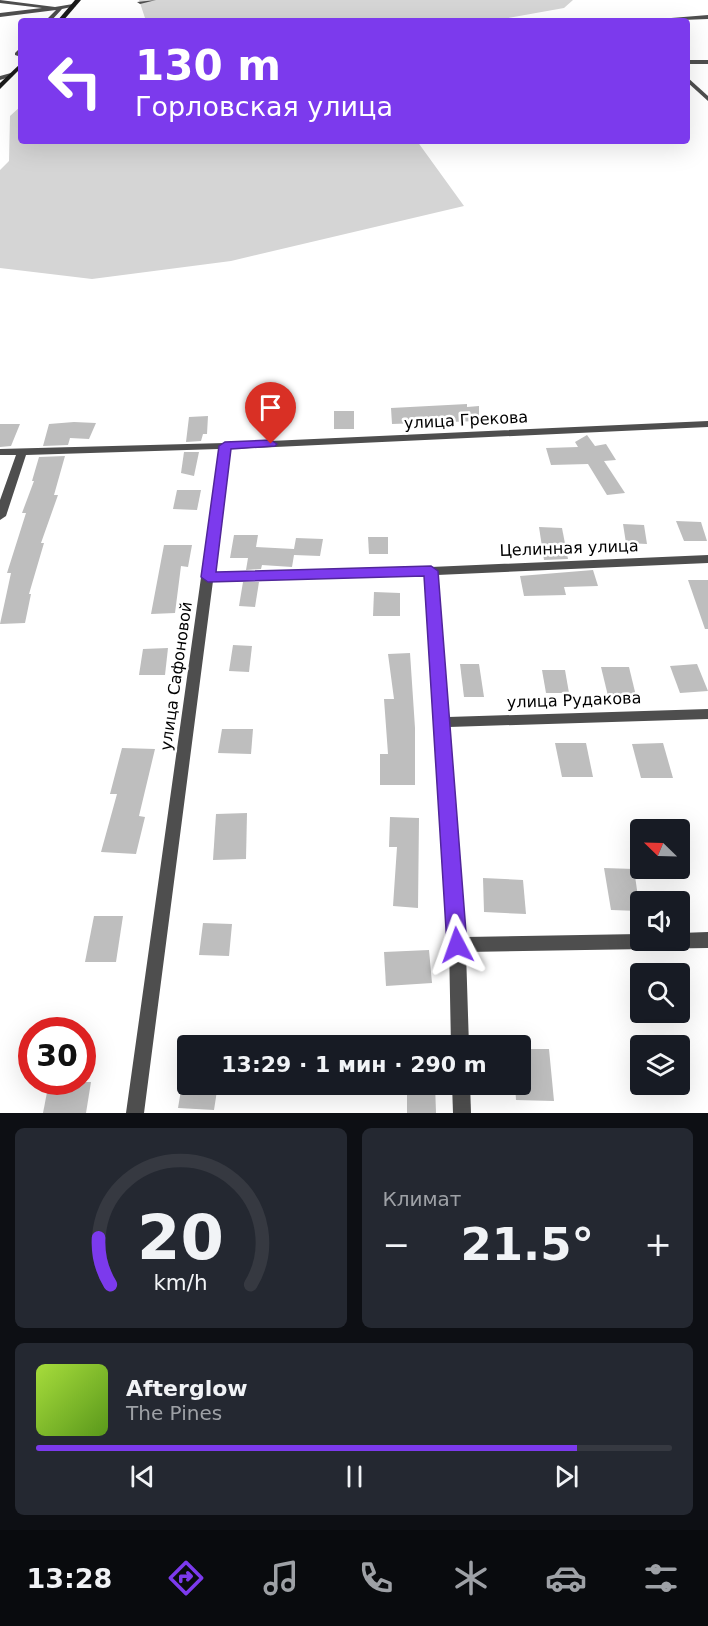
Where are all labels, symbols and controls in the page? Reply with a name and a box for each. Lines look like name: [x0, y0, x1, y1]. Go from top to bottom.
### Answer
text: 130 m: [135, 41, 281, 90]
icon: left: [36, 42, 114, 120]
text: Горловская улица: [135, 91, 393, 122]
pin: [245, 382, 296, 444]
icon: arrive: [254, 391, 287, 424]
street label: улица Грекова: [403, 407, 529, 433]
street label: Целинная улица: [499, 536, 639, 560]
street label: улица Сафоновой: [156, 600, 196, 752]
street label: улица Рудакова: [506, 688, 642, 712]
north arrow: [630, 819, 690, 879]
map controls: [630, 819, 690, 1095]
button: sound: [630, 891, 690, 951]
position arrow: [425, 913, 489, 977]
button: search: [630, 963, 690, 1023]
speed limit sign: 30: [18, 1017, 96, 1095]
button: layers: [630, 1035, 690, 1095]
text: 13:29 · 1 мин · 290 m: [221, 1052, 487, 1077]
text: Климат: [383, 1187, 461, 1211]
text: 20: [137, 1201, 224, 1274]
text: 21.5°: [460, 1218, 594, 1271]
text: −: [383, 1225, 410, 1264]
text: +: [644, 1225, 672, 1264]
text: km/h: [154, 1270, 208, 1295]
text: Afterglow: [126, 1376, 248, 1401]
text: The Pines: [126, 1401, 222, 1425]
icon: previous: [126, 1460, 159, 1493]
icon: pause: [338, 1460, 371, 1493]
icon: next: [550, 1460, 583, 1493]
icon: directions: [165, 1557, 207, 1599]
icon: music: [260, 1557, 302, 1599]
icon: phone: [355, 1557, 397, 1599]
icon: climate: [450, 1557, 492, 1599]
icon: car: [545, 1557, 587, 1599]
icon: filters: [640, 1557, 682, 1599]
text: 13:28: [26, 1563, 112, 1594]

